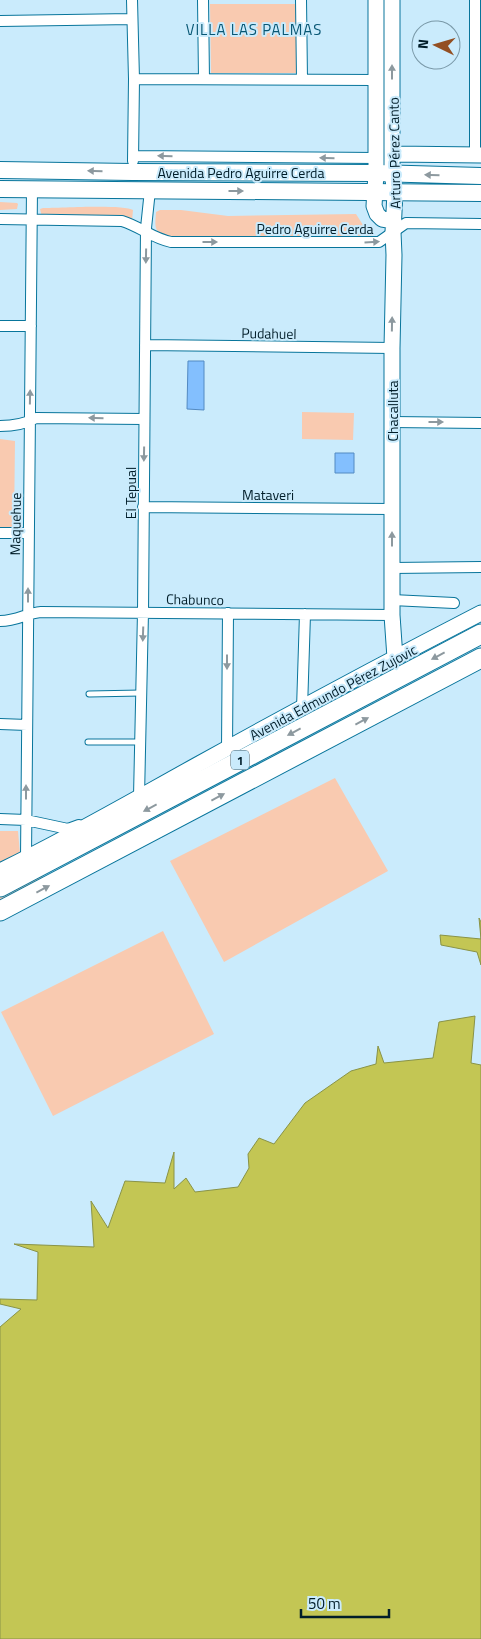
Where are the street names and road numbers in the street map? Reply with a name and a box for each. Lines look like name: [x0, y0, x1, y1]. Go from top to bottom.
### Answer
street label: Arturo Pérez Canto: [383, 97, 405, 209]
street label: Avenida Pedro Aguirre Cerda: [158, 162, 325, 183]
street label: Pedro Aguirre Cerda: [256, 218, 374, 239]
street label: Pudahuel: [241, 322, 297, 344]
street label: Chacalluta: [382, 380, 403, 442]
street label: El Tepual: [120, 467, 141, 519]
street label: Mataveri: [242, 484, 294, 505]
street label: Maquehue: [4, 492, 26, 556]
street label: Chabunco: [166, 588, 224, 610]
street label: Avenida Edmundo Pérez Zujovic: [246, 639, 420, 745]
road number: 1: [231, 750, 249, 770]

